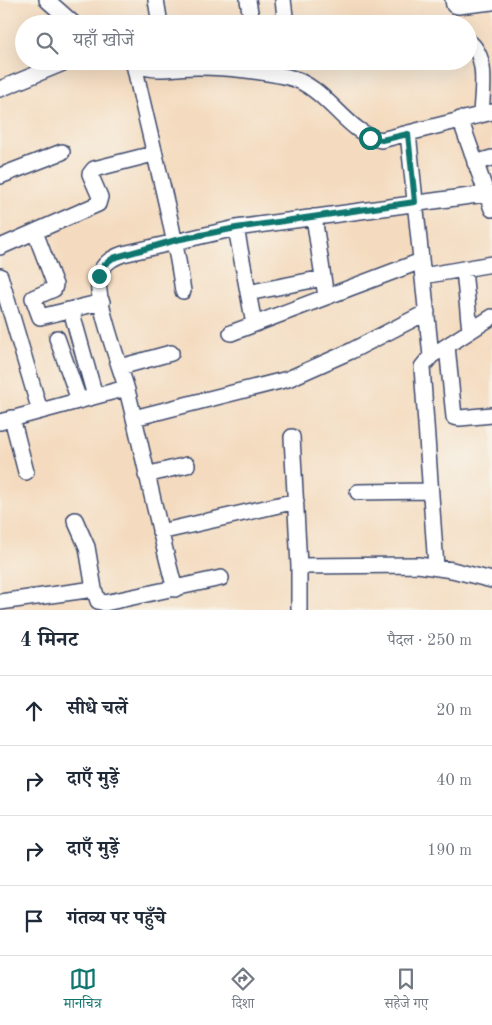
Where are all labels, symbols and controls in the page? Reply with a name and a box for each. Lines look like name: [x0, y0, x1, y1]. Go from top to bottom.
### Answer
search box: [15, 15, 477, 70]
icon: search: [33, 29, 61, 57]
text: यहाँ खोजें: [73, 32, 134, 51]
route start: [359, 127, 382, 150]
route end: [88, 265, 111, 288]
text: 4 मिनट: [20, 630, 78, 651]
text: पैदल · 250 m: [387, 633, 472, 649]
icon: ahead: [20, 697, 48, 725]
text: सीधे चलें: [67, 700, 127, 719]
text: 20 m: [436, 703, 472, 719]
icon: right: [20, 767, 48, 795]
text: दाएँ मुड़ें: [67, 770, 119, 789]
text: 40 m: [436, 773, 472, 789]
icon: right: [20, 837, 48, 865]
text: दाएँ मुड़ें: [67, 840, 119, 859]
text: 190 m: [427, 843, 472, 859]
icon: arrive: [20, 907, 48, 935]
text: गंतव्य पर पहुँचे: [67, 910, 166, 929]
tab: मानचित्र: [64, 965, 102, 1017]
tab: दिशा: [229, 965, 257, 1017]
tab: सहेजे गए: [385, 965, 428, 1017]

